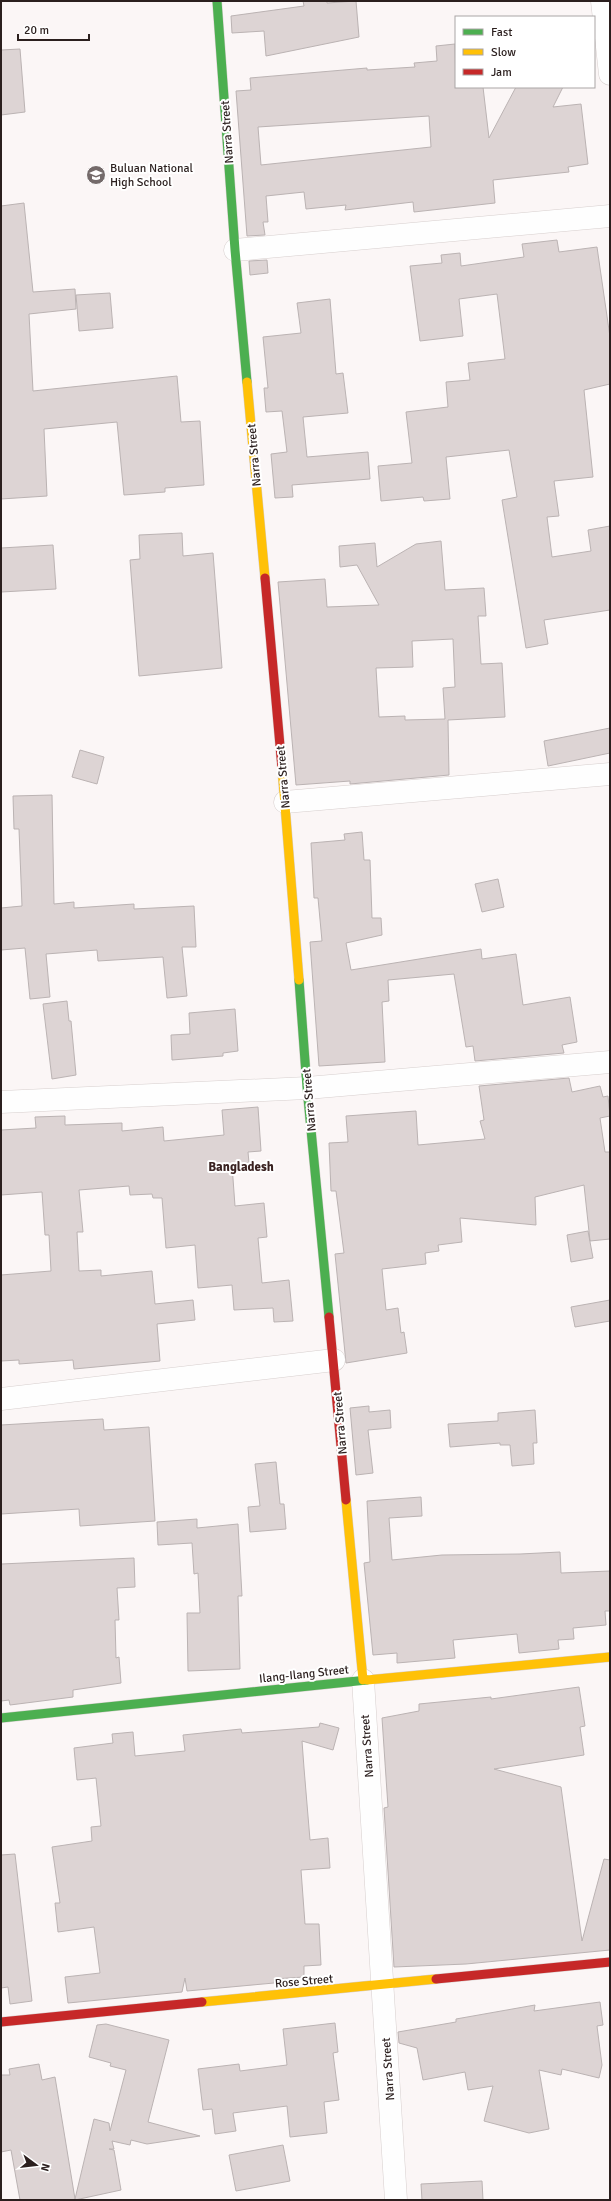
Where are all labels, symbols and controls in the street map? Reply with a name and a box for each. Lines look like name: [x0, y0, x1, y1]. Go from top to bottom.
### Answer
scale bar: [18, 16, 89, 42]
legend: [455, 16, 595, 88]
text: 20 m: [24, 23, 49, 38]
text: Fast: [491, 25, 512, 40]
text: Slow: [491, 45, 516, 60]
text: Jam: [491, 65, 512, 80]
street label: Narra Street: [218, 100, 237, 164]
place label: Buluan National High School: [110, 161, 194, 190]
school or university icon: Buluan National High School: [85, 164, 107, 186]
street label: Narra Street: [244, 423, 265, 487]
street label: Narra Street: [273, 745, 294, 809]
street label: Narra Street: [299, 1068, 320, 1132]
district label: Bangladesh: [208, 1159, 274, 1175]
street label: Narra Street: [330, 1391, 351, 1455]
street label: Ilang-Ilang Street: [258, 1662, 350, 1687]
street label: Narra Street: [358, 1714, 377, 1778]
street label: Rose Street: [274, 1971, 334, 1992]
street label: Narra Street: [379, 2037, 398, 2101]
north arrow: [16, 2145, 56, 2185]
text: N: [38, 2162, 52, 2173]

